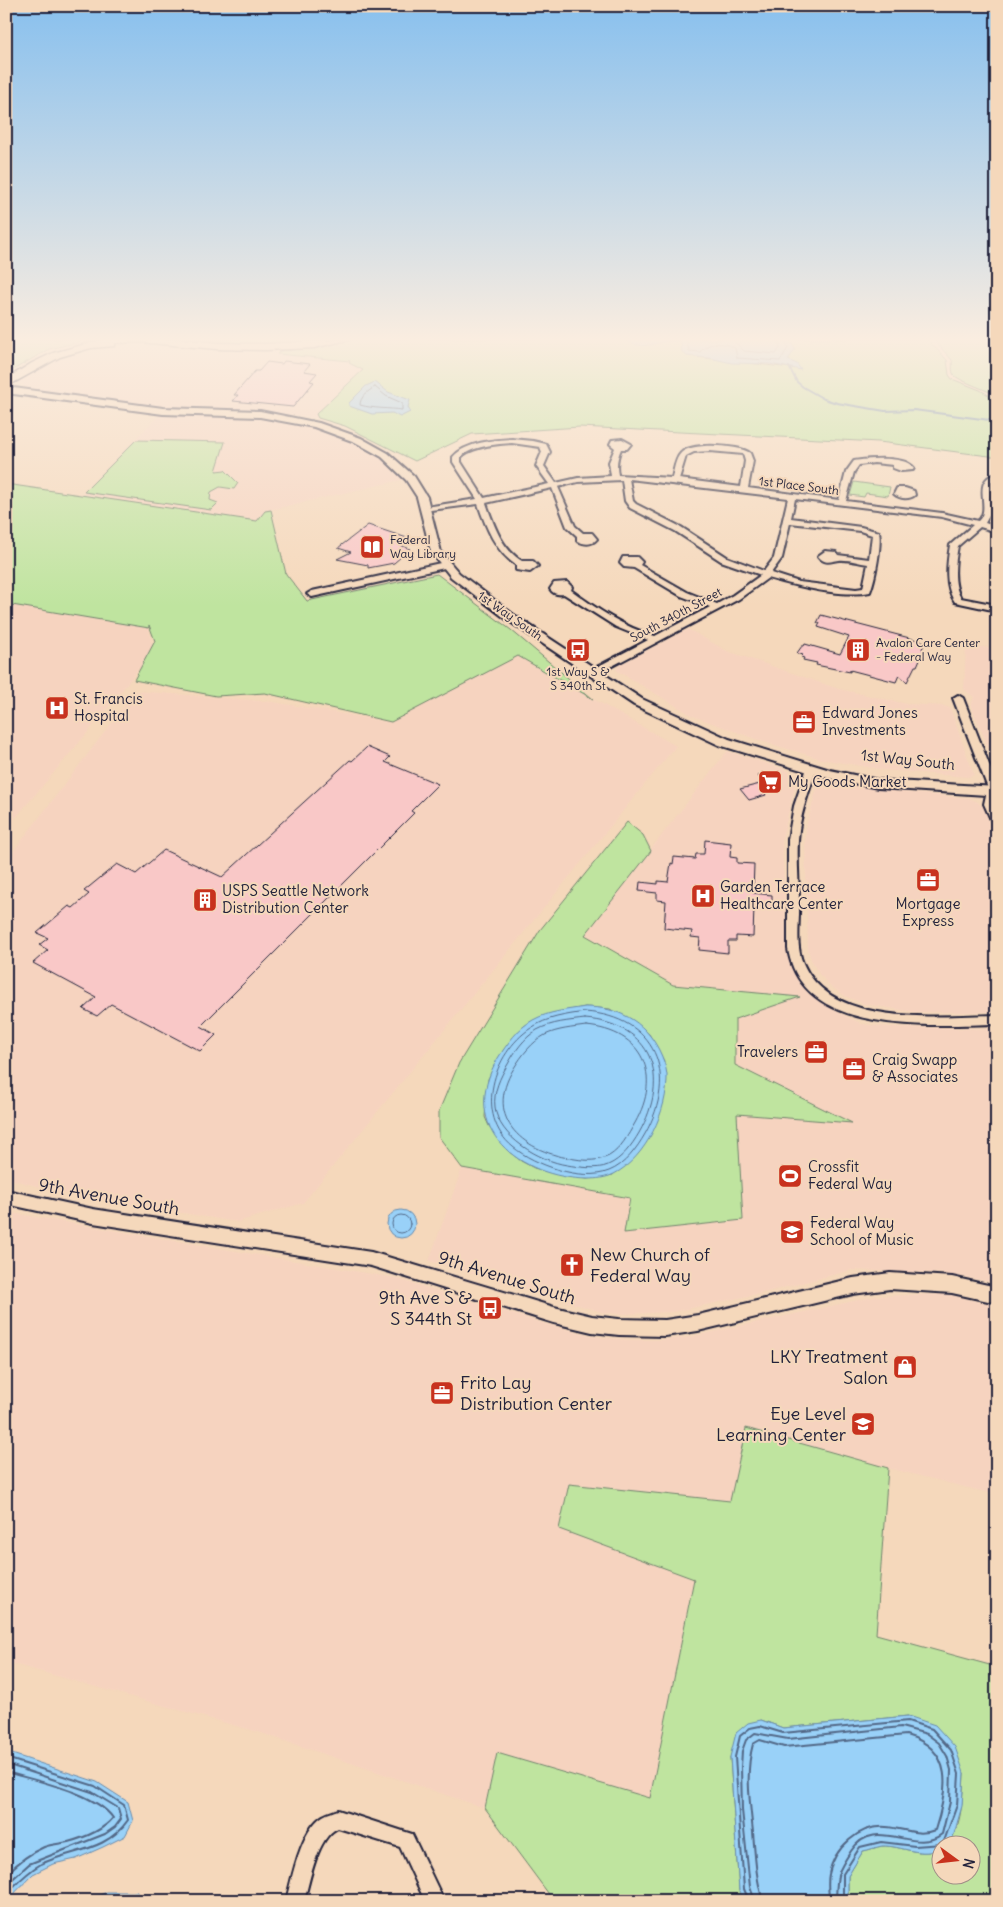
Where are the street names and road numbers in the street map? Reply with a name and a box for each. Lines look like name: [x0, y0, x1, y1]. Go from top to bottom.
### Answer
street label: 1st Place South: [758, 473, 840, 498]
street label: South 340th Street: [627, 584, 724, 645]
street label: 1st Way South: [475, 588, 546, 643]
street label: 1st Way South: [860, 745, 956, 774]
street label: 9th Avenue South: [37, 1173, 181, 1220]
street label: 9th Avenue South: [436, 1246, 579, 1309]

